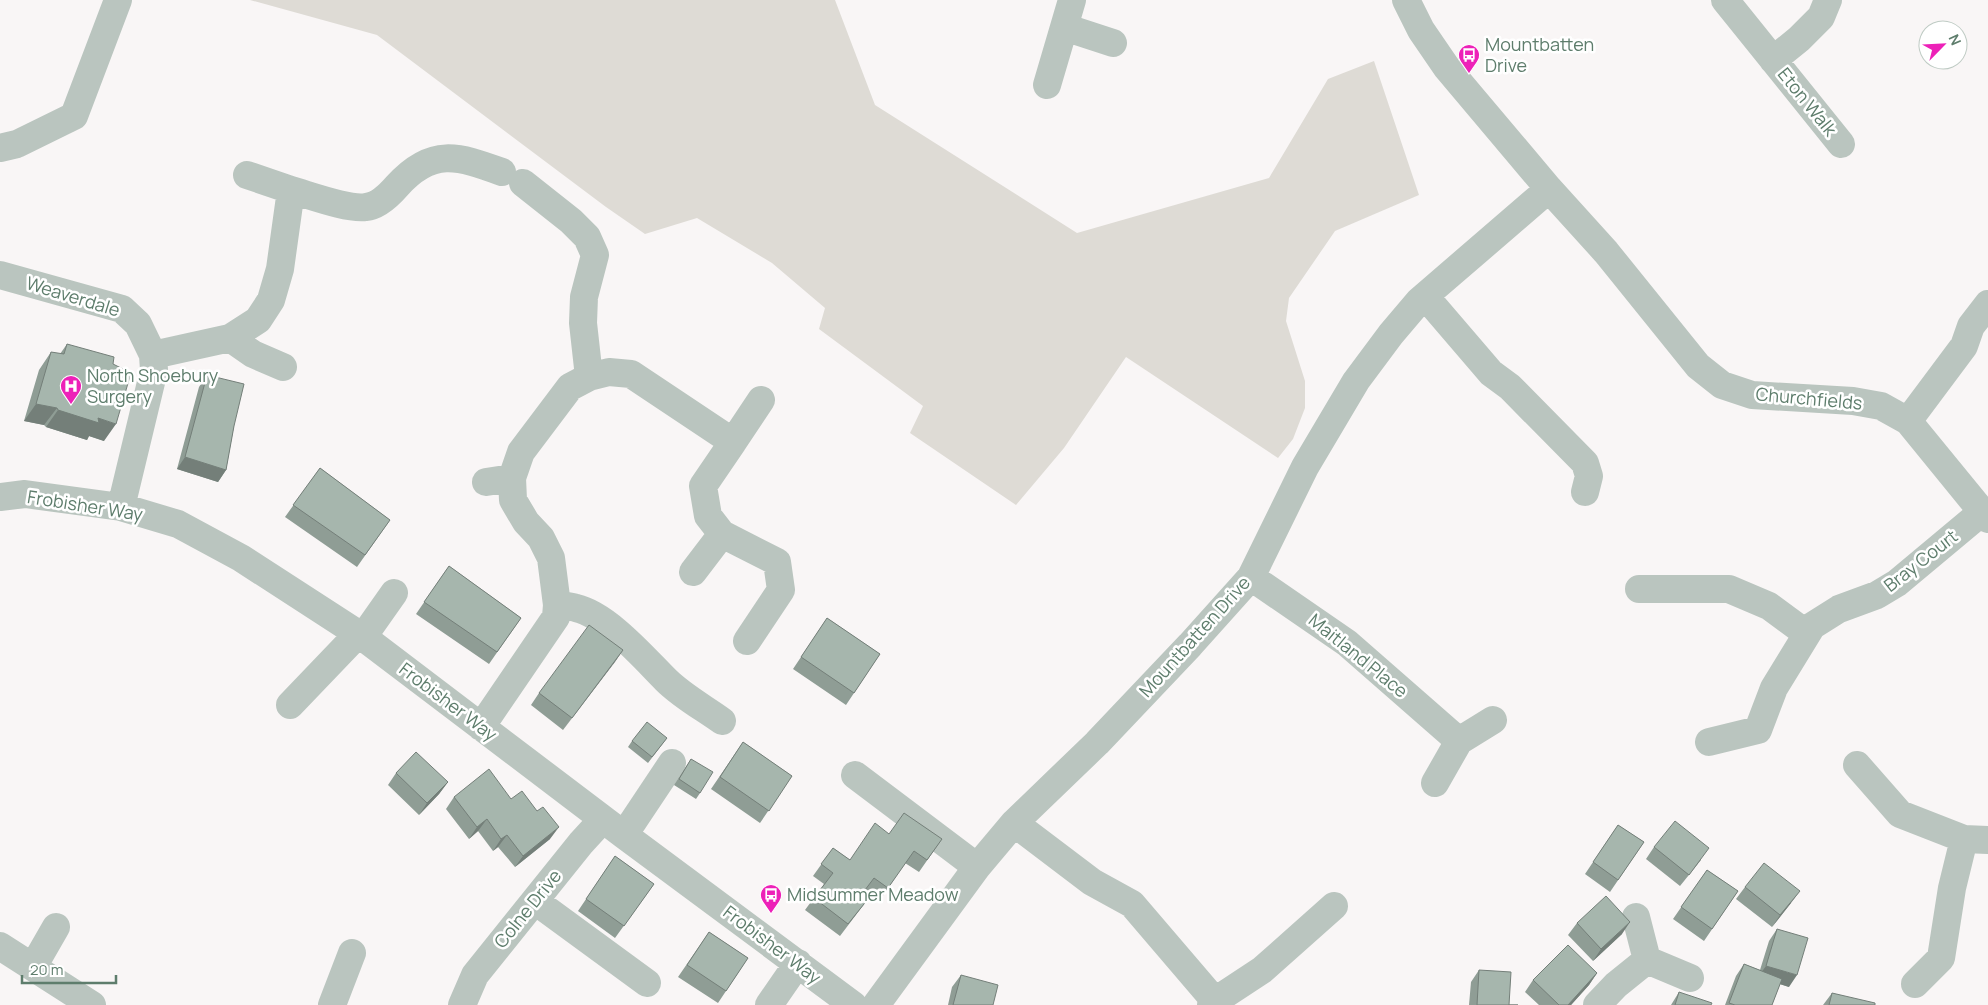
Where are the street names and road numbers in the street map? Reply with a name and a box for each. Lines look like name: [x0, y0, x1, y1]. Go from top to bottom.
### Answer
street label: Eton Walk: [1773, 62, 1843, 141]
street label: Weaverdale: [24, 270, 123, 322]
street label: Churchfields: [1755, 381, 1863, 415]
street label: Frobisher Way: [26, 484, 145, 526]
street label: Bray Court: [1878, 524, 1962, 597]
street label: Mountbatten Drive: [1133, 571, 1255, 702]
street label: Maitland Place: [1304, 608, 1413, 703]
street label: Frobisher Way: [395, 657, 503, 746]
street label: Colne Drive: [488, 864, 566, 953]
street label: Frobisher Way: [719, 900, 827, 989]

